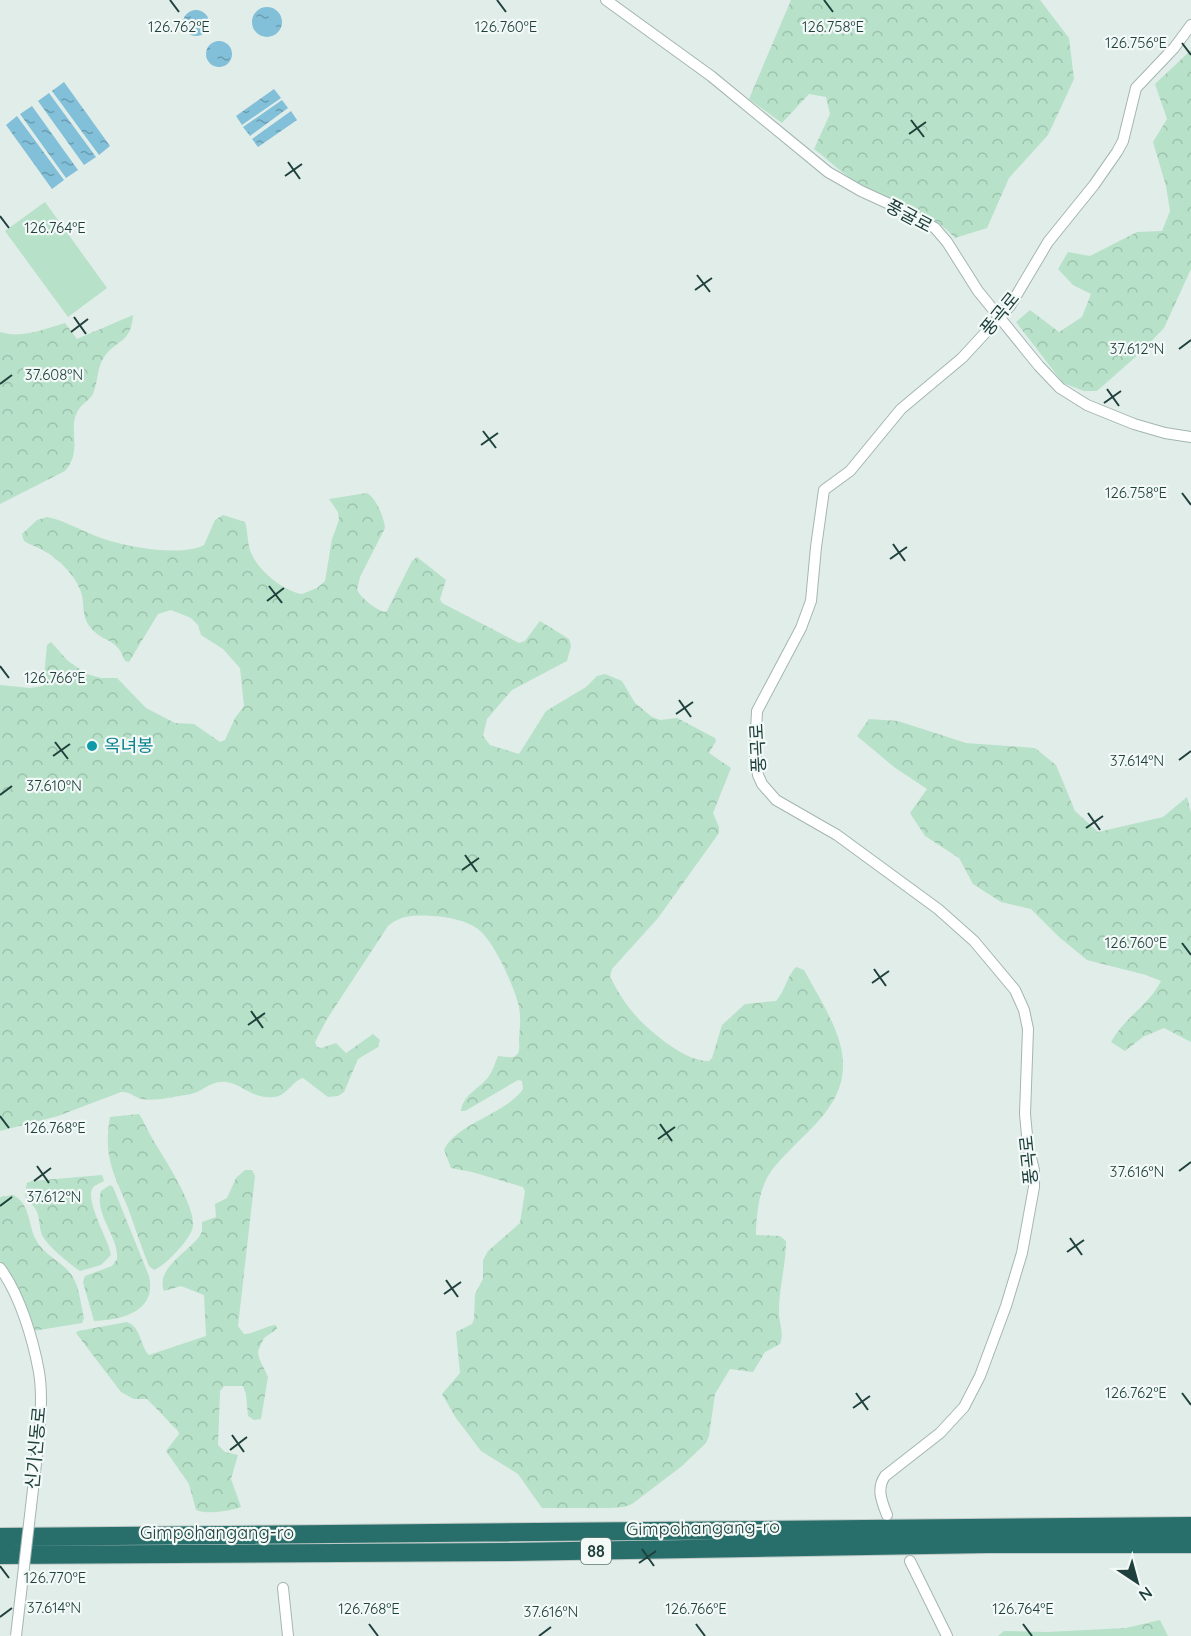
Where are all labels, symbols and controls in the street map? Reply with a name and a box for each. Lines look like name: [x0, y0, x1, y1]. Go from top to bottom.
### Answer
text: 126.762°E: [148, 17, 210, 36]
text: 126.760°E: [475, 17, 537, 36]
text: 126.758°E: [802, 17, 864, 36]
text: 126.756°E: [1105, 33, 1167, 52]
street label: 풍굴로: [882, 194, 937, 237]
text: 126.764°E: [24, 218, 86, 237]
street label: 풍곡로: [975, 287, 1024, 340]
text: 37.612°N: [1109, 339, 1165, 358]
text: 37.608°N: [25, 365, 83, 384]
text: 126.758°E: [1105, 483, 1167, 502]
text: 126.766°E: [24, 668, 86, 687]
street label: 풍곡로: [745, 723, 770, 773]
place label: 옥녀봉: [104, 734, 154, 757]
marker: 옥녀봉: [85, 739, 99, 753]
text: 37.614°N: [1110, 751, 1164, 770]
text: 37.610°N: [26, 776, 82, 795]
text: 126.760°E: [1105, 933, 1167, 952]
text: 126.768°E: [24, 1118, 86, 1137]
street label: 풍곡로: [1014, 1134, 1043, 1186]
text: 37.616°N: [1110, 1162, 1164, 1181]
text: 37.612°N: [26, 1187, 82, 1206]
text: 126.762°E: [1105, 1383, 1167, 1402]
street label: 신기신동로: [20, 1406, 51, 1490]
street label: Gimpohangang-ro: [626, 1515, 780, 1540]
street label: Gimpohangang-ro: [140, 1521, 294, 1544]
road number: 88: [581, 1538, 611, 1564]
north arrow: [1107, 1552, 1167, 1612]
text: 126.770°E: [24, 1568, 86, 1587]
text: N: [1135, 1583, 1156, 1606]
text: 37.614°N: [27, 1598, 81, 1617]
text: 126.768°E: [338, 1599, 400, 1618]
text: 126.766°E: [665, 1599, 727, 1618]
text: 126.764°E: [992, 1599, 1054, 1618]
text: 37.616°N: [524, 1602, 578, 1621]

